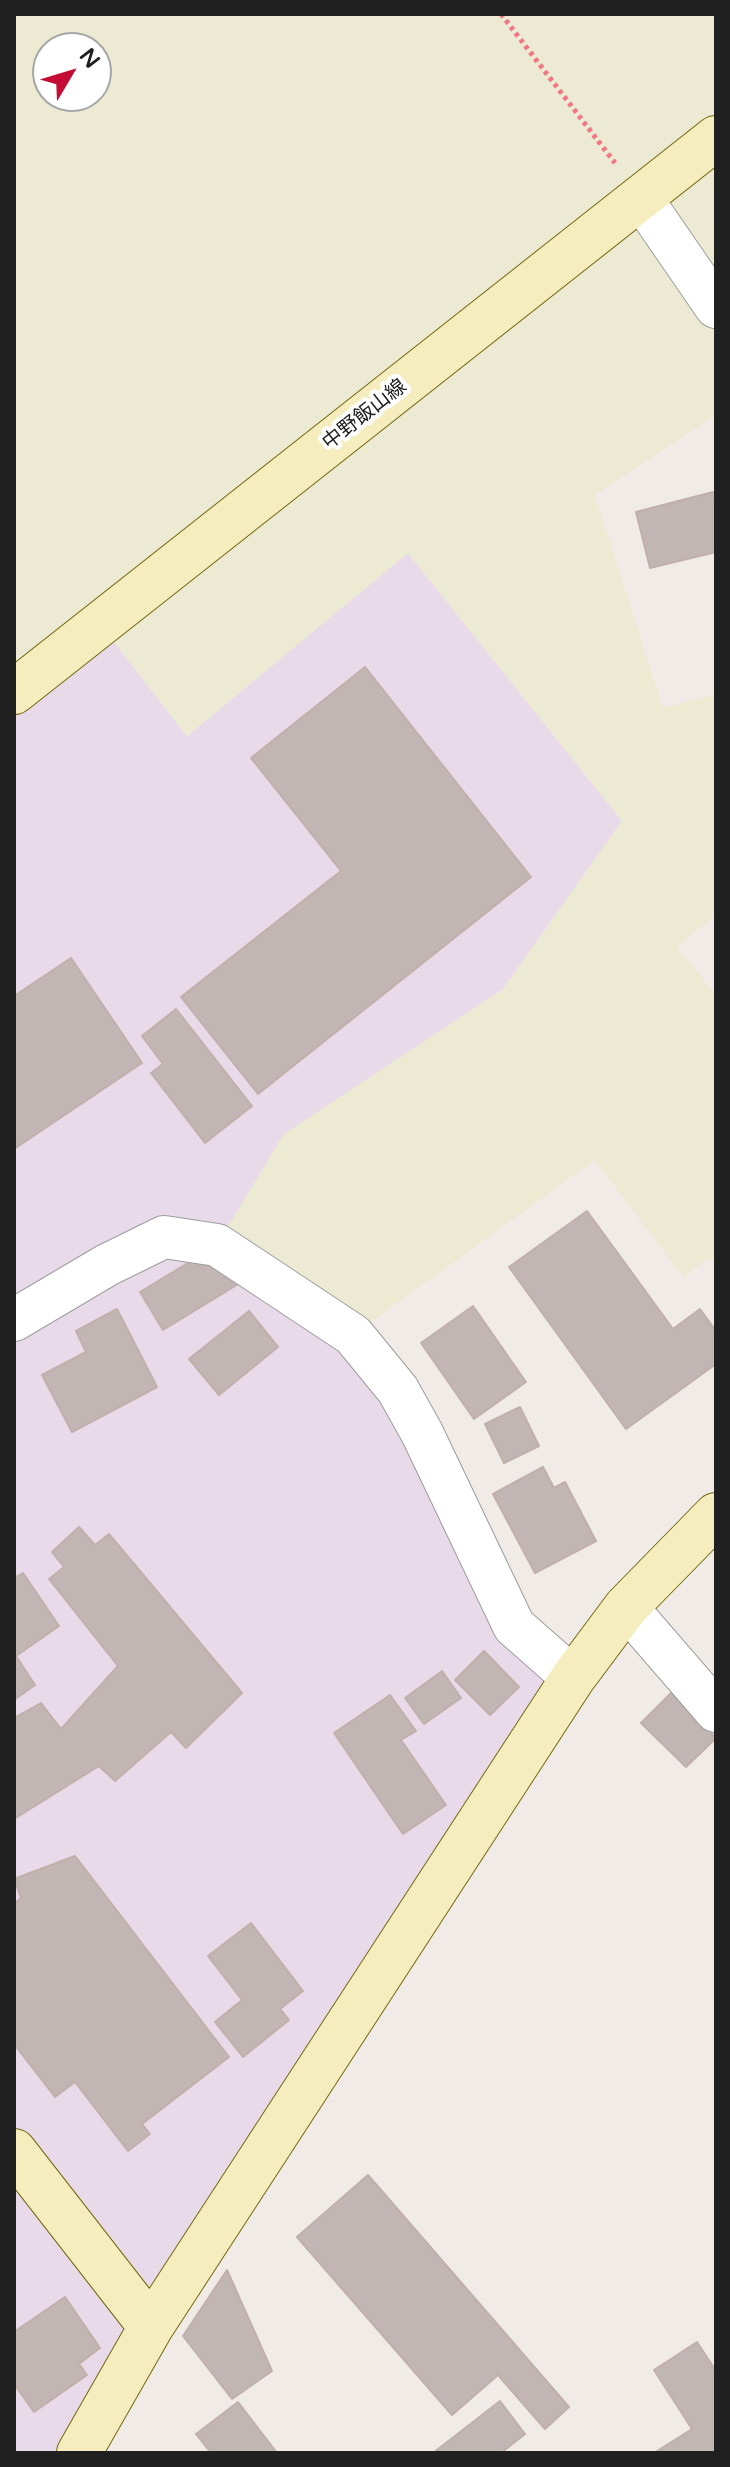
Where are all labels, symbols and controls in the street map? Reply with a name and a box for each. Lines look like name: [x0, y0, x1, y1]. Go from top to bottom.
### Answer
north arrow: [32, 32, 112, 112]
text: N: [74, 43, 105, 73]
street label: 中野飯山線: [318, 375, 412, 455]

